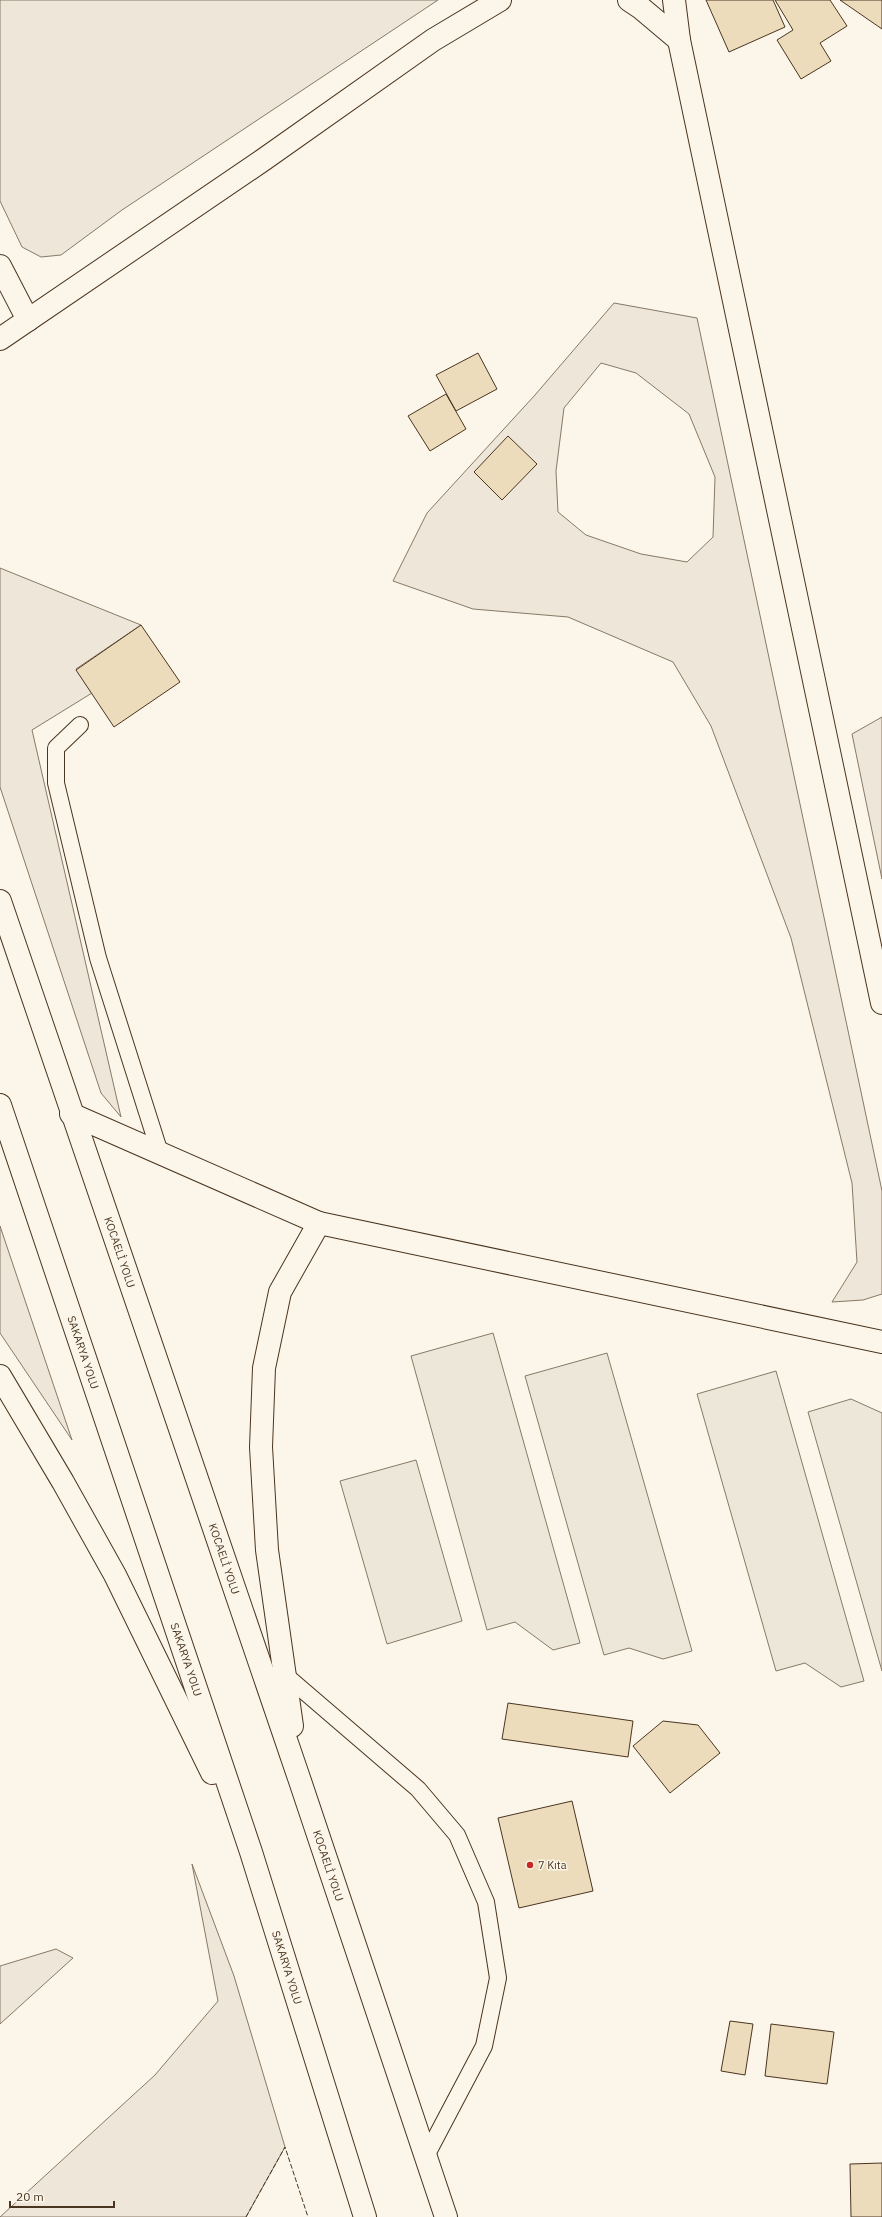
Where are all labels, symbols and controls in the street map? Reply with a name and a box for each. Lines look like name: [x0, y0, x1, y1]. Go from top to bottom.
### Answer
street label: KOCAELİ YOLU: [101, 1215, 138, 1289]
street label: SAKARYA YOLU: [64, 1314, 102, 1391]
street label: KOCAELİ YOLU: [206, 1522, 243, 1596]
street label: SAKARYA YOLU: [168, 1621, 205, 1698]
street label: KOCAELİ YOLU: [310, 1828, 347, 1903]
place label: 7 Kıta: [538, 1858, 567, 1872]
marker: 7 Kıta: [525, 1860, 535, 1870]
street label: SAKARYA YOLU: [269, 1929, 305, 2006]
scale bar: [10, 2183, 114, 2209]
text: 20 m: [16, 2189, 44, 2204]

